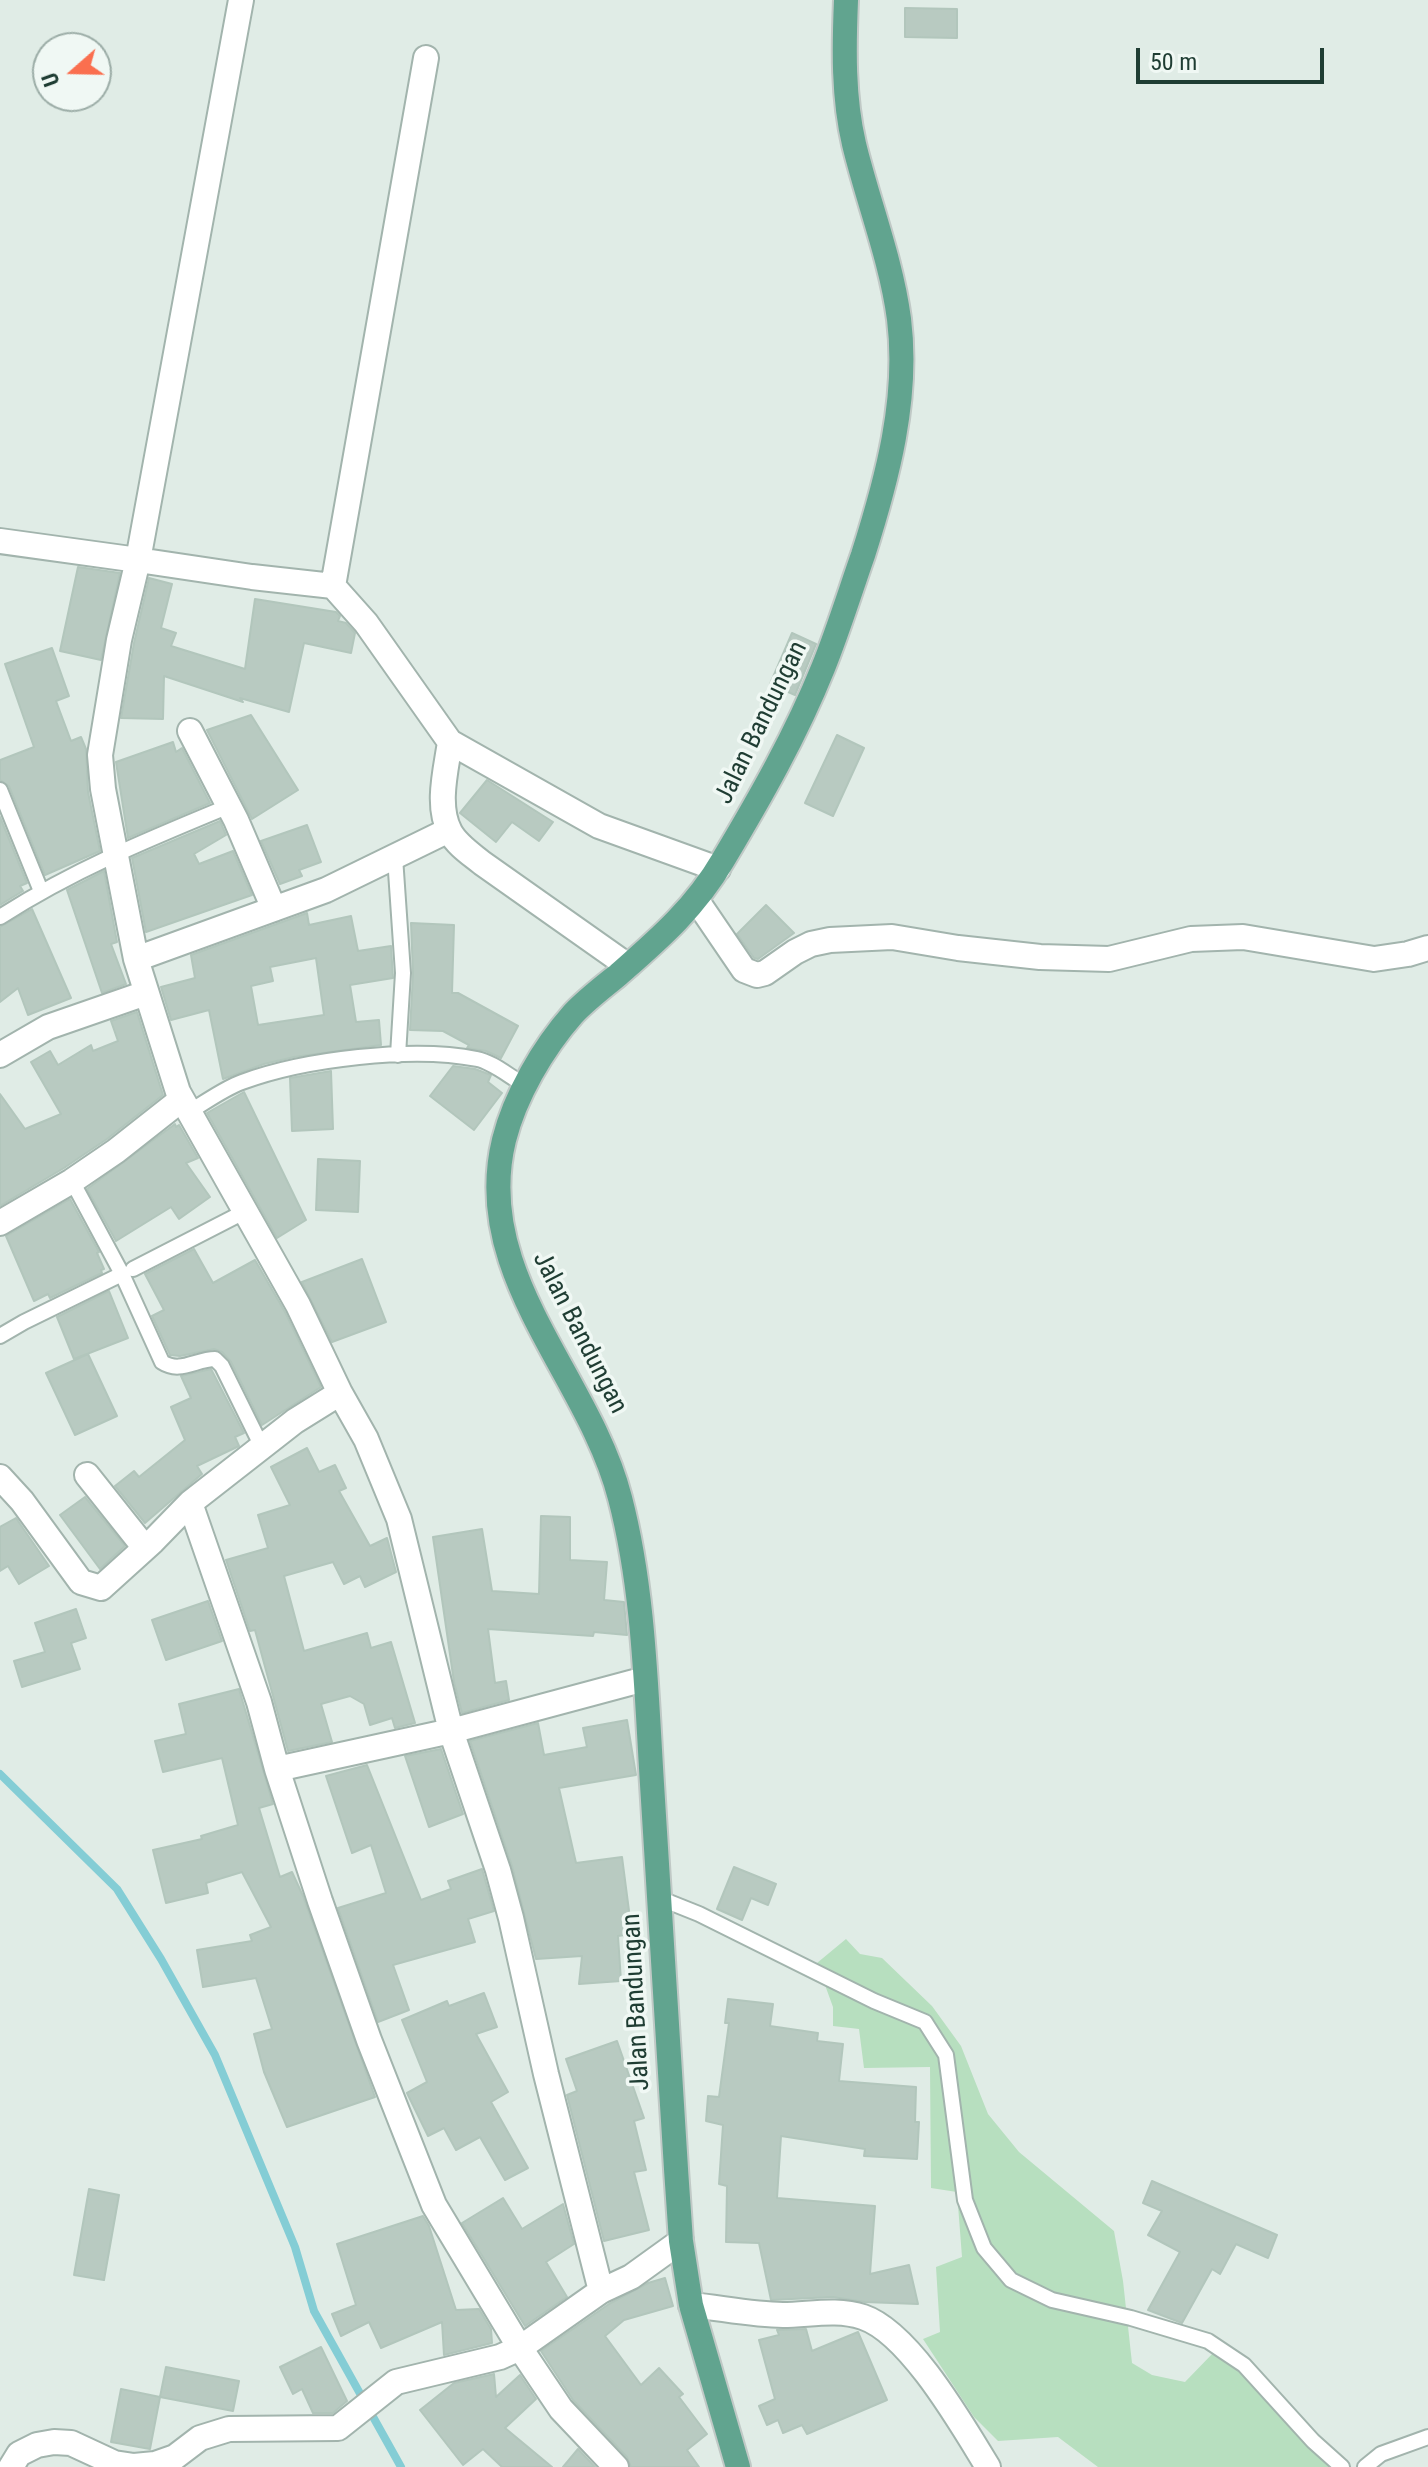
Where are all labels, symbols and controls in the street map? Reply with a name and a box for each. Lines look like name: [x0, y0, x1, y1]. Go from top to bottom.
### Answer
north arrow: [32, 32, 112, 112]
scale bar: [1140, 32, 1328, 82]
text: 50 m: [1150, 48, 1197, 76]
text: U: [37, 70, 65, 90]
street label: Jalan Bandungan: [709, 637, 815, 809]
street label: Jalan Bandungan: [525, 1247, 633, 1419]
street label: Jalan Bandungan: [617, 1913, 657, 2091]

